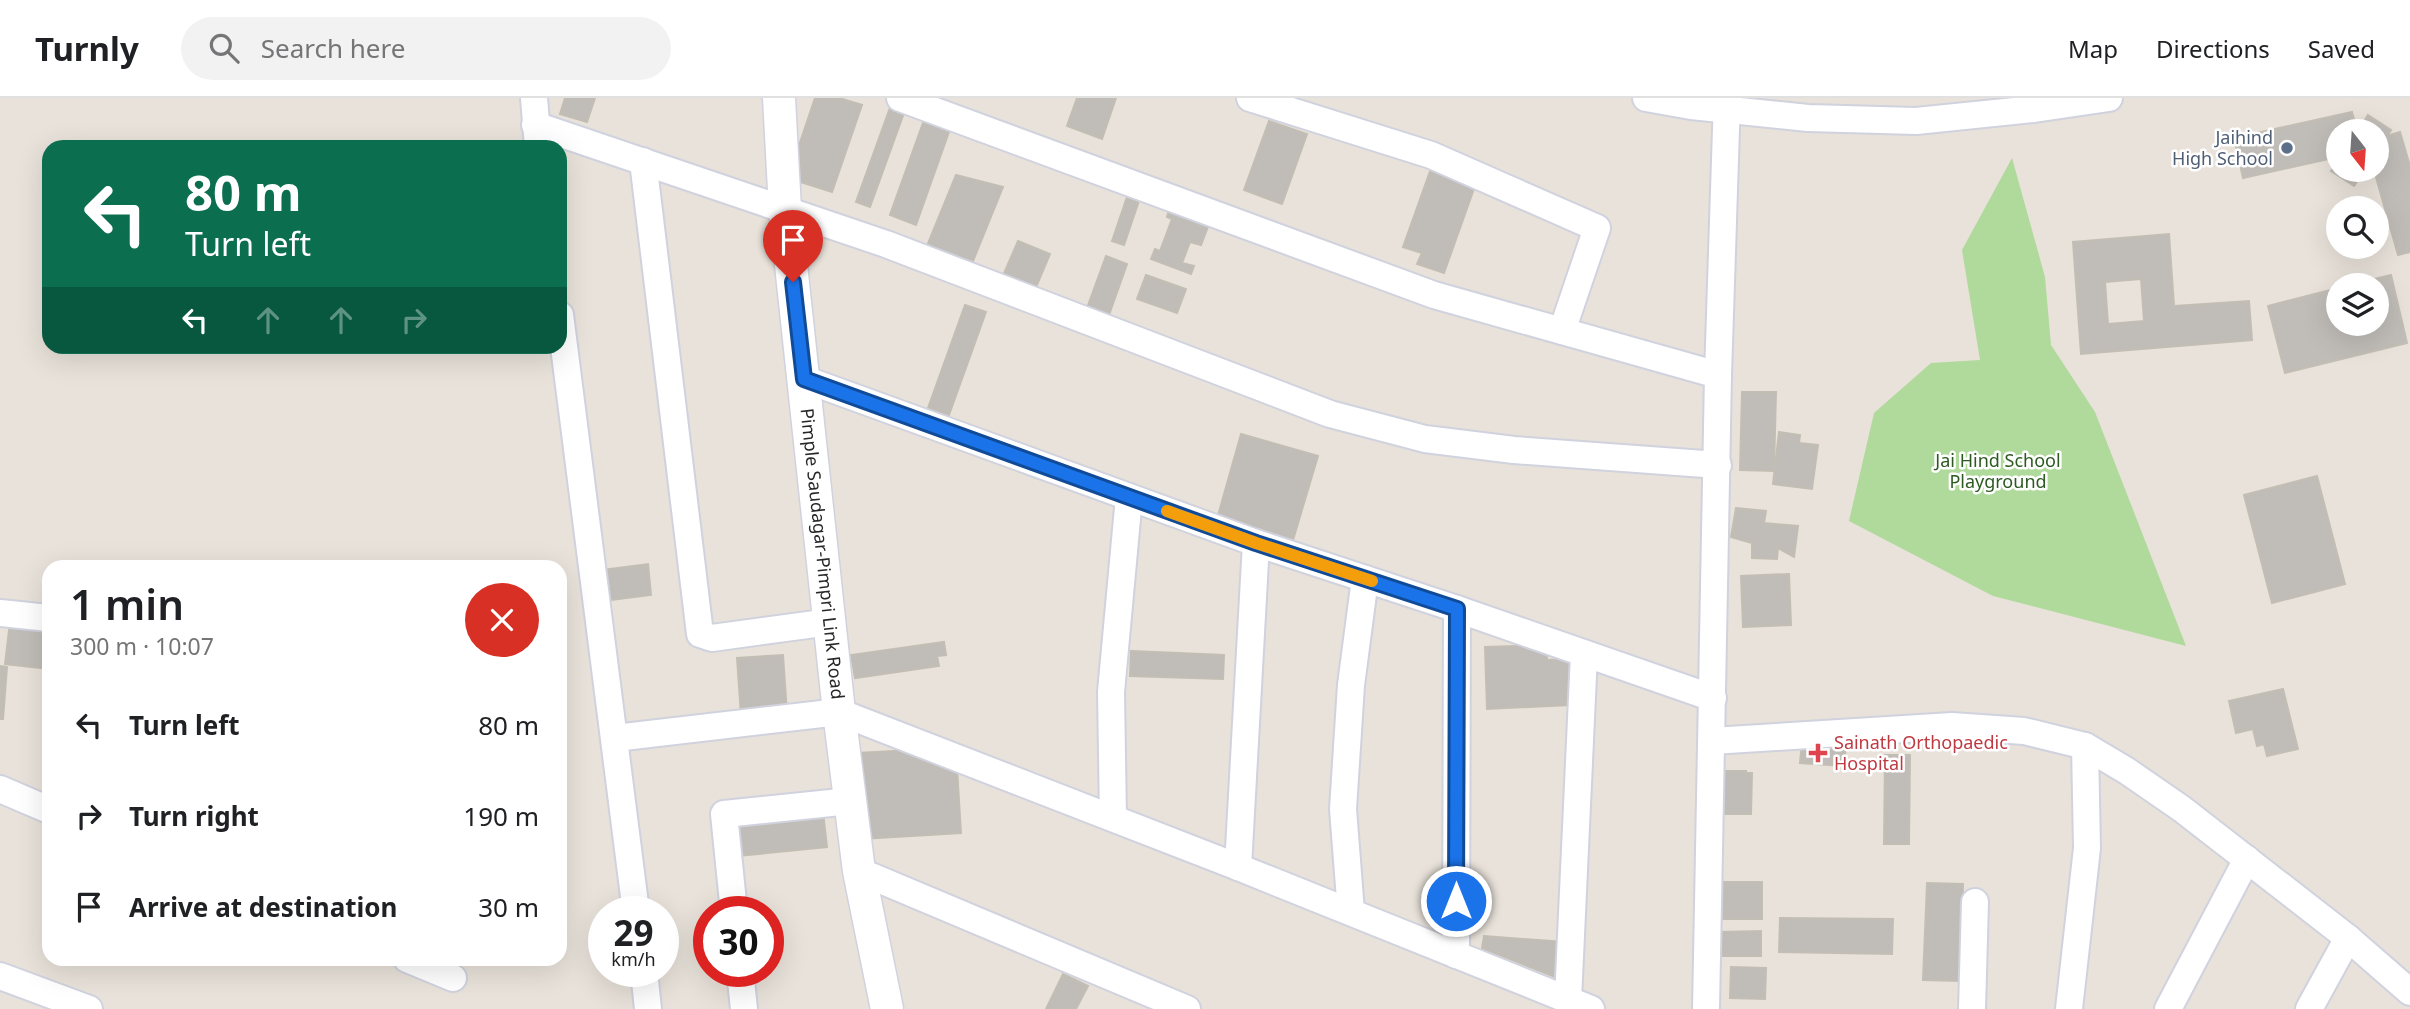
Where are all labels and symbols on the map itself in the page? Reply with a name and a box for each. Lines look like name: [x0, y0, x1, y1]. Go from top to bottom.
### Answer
north arrow: [2326, 119, 2389, 182]
place label: Jaihind High School: [2172, 125, 2273, 170]
marker: Jaihind High School: [2279, 140, 2295, 156]
pin: [763, 210, 823, 282]
street label: Pimple Saudagar-Pimpri Link Road: [795, 407, 851, 701]
park label: Jai Hind School Playground: [1933, 448, 2061, 493]
place label: Sainath Orthopaedic Hospital: [1834, 730, 2008, 775]
marker: Sainath Orthopaedic Hospital: [1808, 743, 1828, 763]
position arrow: [1419, 864, 1493, 938]
speed limit sign: 30: [693, 896, 784, 987]

